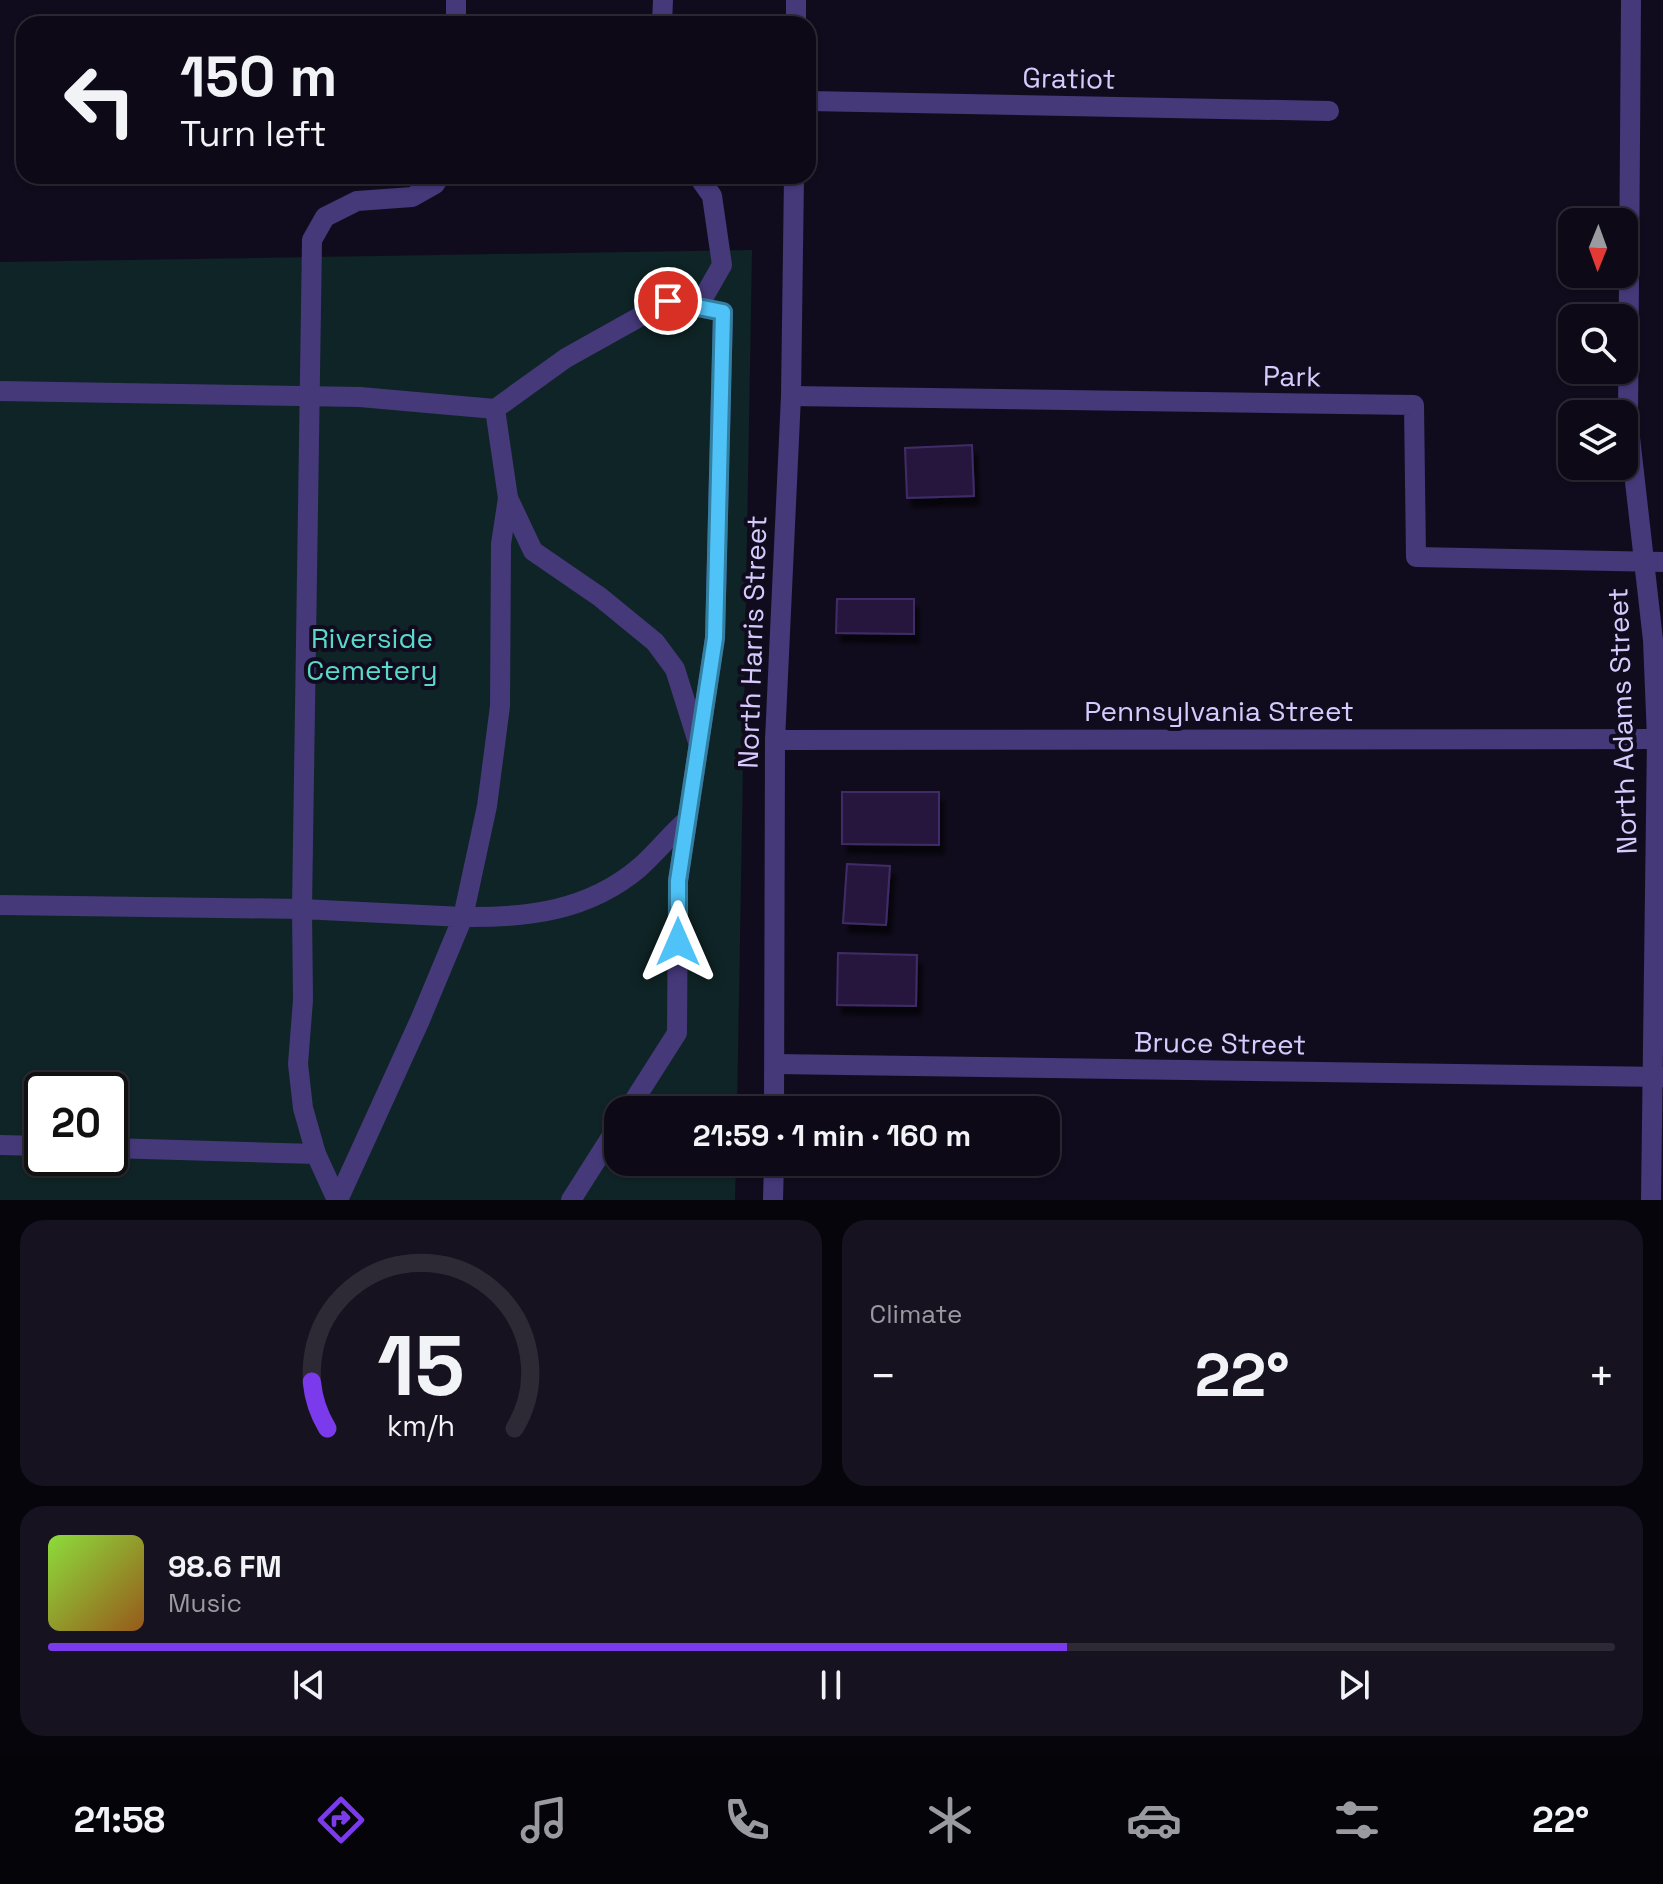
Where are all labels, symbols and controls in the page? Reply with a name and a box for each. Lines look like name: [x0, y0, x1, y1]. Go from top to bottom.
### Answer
text: 150 m: [180, 41, 337, 112]
icon: left: [48, 48, 152, 152]
street label: Gratiot: [1022, 59, 1116, 97]
text: Turn left: [180, 111, 327, 157]
north arrow: [1558, 208, 1638, 288]
map controls: [1558, 208, 1638, 480]
pin: [634, 267, 702, 335]
icon: arrive: [646, 279, 690, 323]
button: search: [1558, 304, 1638, 384]
street label: Park: [1263, 357, 1321, 395]
button: layers: [1558, 400, 1638, 480]
street label: North Harris Street: [730, 515, 774, 769]
street label: North Adams Street: [1599, 587, 1645, 855]
park label: Riverside Cemetery: [306, 620, 438, 688]
street label: Pennsylvania Street: [1084, 693, 1354, 729]
position arrow: [636, 900, 720, 984]
street label: Bruce Street: [1134, 1023, 1306, 1063]
speed limit sign: 20: [24, 1072, 128, 1176]
text: 21:59 · 1 min · 160 m: [693, 1116, 971, 1155]
text: Climate: [870, 1297, 962, 1331]
text: 15: [377, 1313, 465, 1419]
text: 22°: [1195, 1337, 1290, 1414]
text: −: [870, 1348, 897, 1404]
text: +: [1588, 1348, 1615, 1404]
text: km/h: [387, 1408, 455, 1444]
text: 98.6 FM: [168, 1547, 282, 1586]
text: Music: [168, 1586, 242, 1620]
icon: previous: [287, 1663, 331, 1707]
icon: pause: [809, 1663, 853, 1707]
icon: next: [1332, 1663, 1376, 1707]
icon: directions: [313, 1792, 369, 1848]
icon: music: [516, 1792, 572, 1848]
icon: phone: [719, 1792, 775, 1848]
icon: climate: [922, 1792, 978, 1848]
icon: car: [1126, 1792, 1182, 1848]
icon: filters: [1329, 1792, 1385, 1848]
text: 21:58: [74, 1797, 165, 1843]
text: 22°: [1532, 1797, 1589, 1843]

